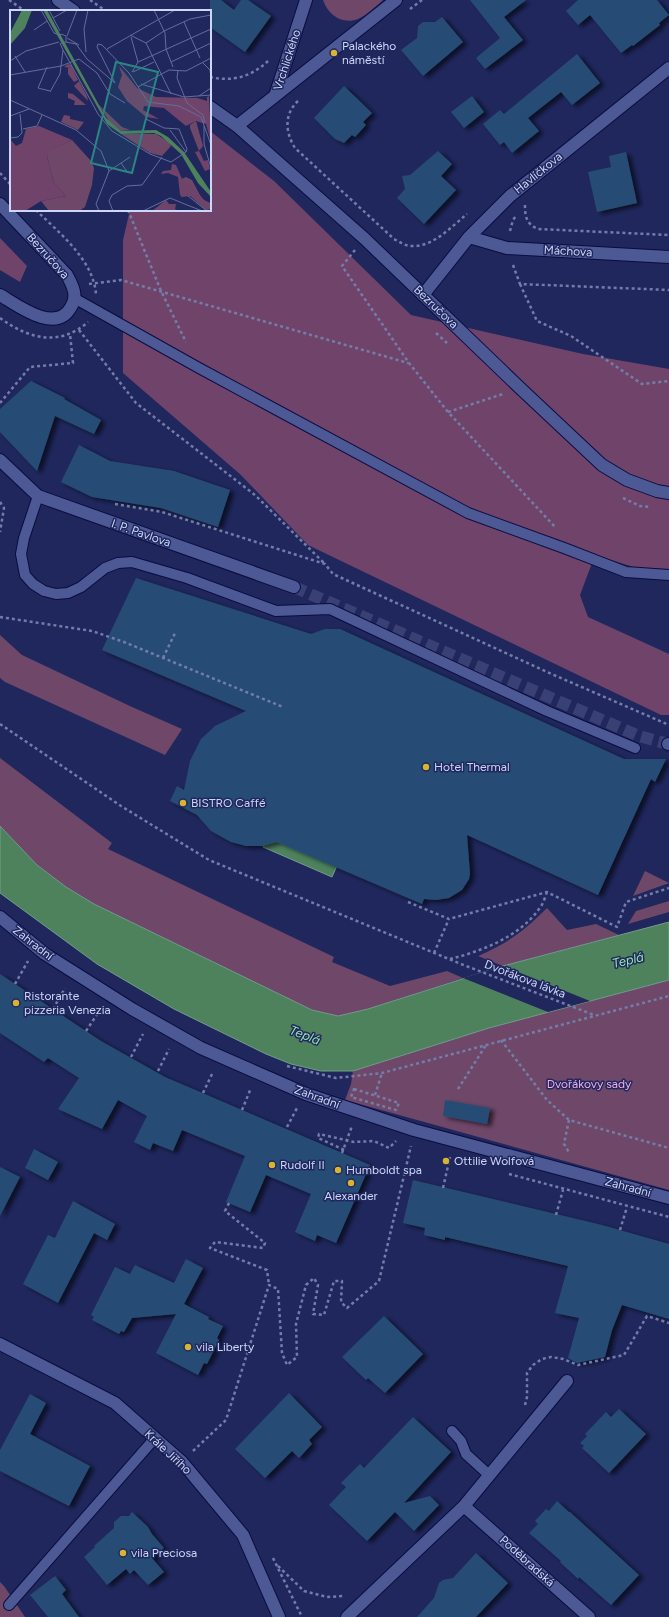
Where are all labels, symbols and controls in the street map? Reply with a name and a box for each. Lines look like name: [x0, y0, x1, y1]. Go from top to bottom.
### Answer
inset map: [10, 10, 211, 211]
street label: Vrchlického: [271, 28, 303, 92]
place label: Palackého náměstí: [342, 39, 396, 67]
marker: Palackého náměstí: [329, 48, 339, 58]
street label: Havlíčkova: [511, 149, 565, 197]
street label: Bezručova: [24, 230, 72, 282]
street label: Máchova: [543, 243, 593, 259]
street label: Bezručova: [411, 282, 461, 332]
street label: I. P. Pavlova: [109, 516, 173, 550]
place label: Hotel Thermal: [434, 760, 510, 774]
marker: Hotel Thermal: [421, 762, 431, 772]
place label: BISTRO Caffé: [191, 796, 266, 810]
marker: BISTRO Caffé: [178, 798, 188, 808]
street label: Zahradní: [10, 923, 57, 964]
water label: Teplá: [611, 949, 645, 971]
street label: Dvořákova lávka: [482, 957, 568, 1001]
place label: Ristorante pizzeria Venezia: [24, 989, 111, 1017]
marker: Ristorante pizzeria Venezia: [11, 998, 21, 1008]
water label: Teplá: [288, 1022, 323, 1048]
park label: Dvořákovy sady: [547, 1077, 632, 1091]
street label: Zahradní: [292, 1082, 343, 1112]
place label: Ottilie Wolfová: [454, 1154, 534, 1168]
marker: Ottilie Wolfová: [441, 1156, 451, 1166]
place label: Rudolf II: [280, 1158, 325, 1172]
marker: Rudolf II: [267, 1160, 277, 1170]
place label: Humboldt spa: [346, 1163, 422, 1177]
marker: Humboldt spa: [333, 1165, 343, 1175]
street label: Zahradní: [603, 1174, 654, 1200]
marker: Alexander: [346, 1178, 356, 1188]
place label: Alexander: [324, 1189, 378, 1203]
place label: vila Liberty: [196, 1340, 255, 1354]
marker: vila Liberty: [183, 1342, 193, 1352]
street label: Krále Jiřího: [142, 1427, 194, 1477]
street label: Poděbradská: [497, 1533, 557, 1589]
place label: vila Preciosa: [131, 1546, 197, 1560]
marker: vila Preciosa: [118, 1548, 128, 1558]

